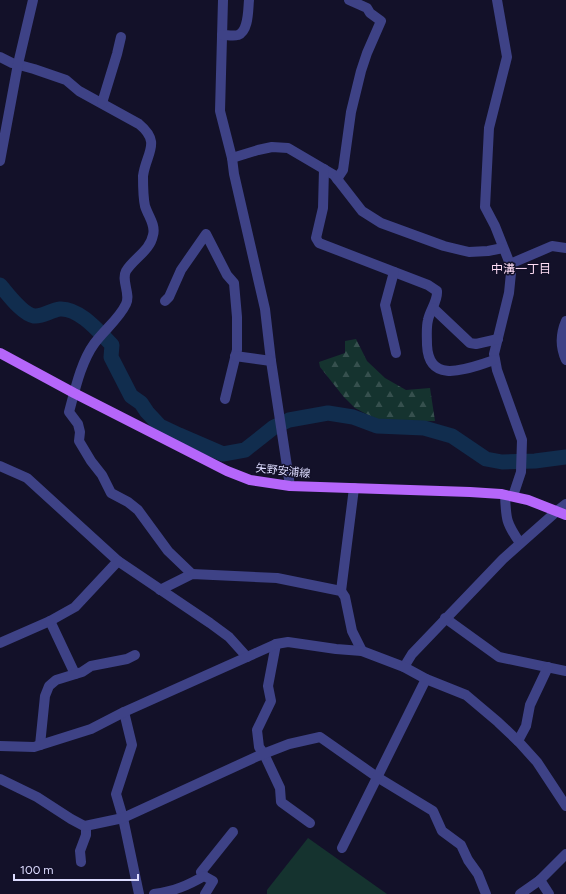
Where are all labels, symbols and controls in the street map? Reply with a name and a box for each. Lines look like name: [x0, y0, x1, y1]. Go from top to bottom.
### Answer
district label: 中溝一丁目: [491, 262, 551, 276]
street label: 矢野安浦線: [255, 462, 311, 480]
scale bar: [14, 856, 138, 882]
text: 100 m: [20, 863, 54, 877]

